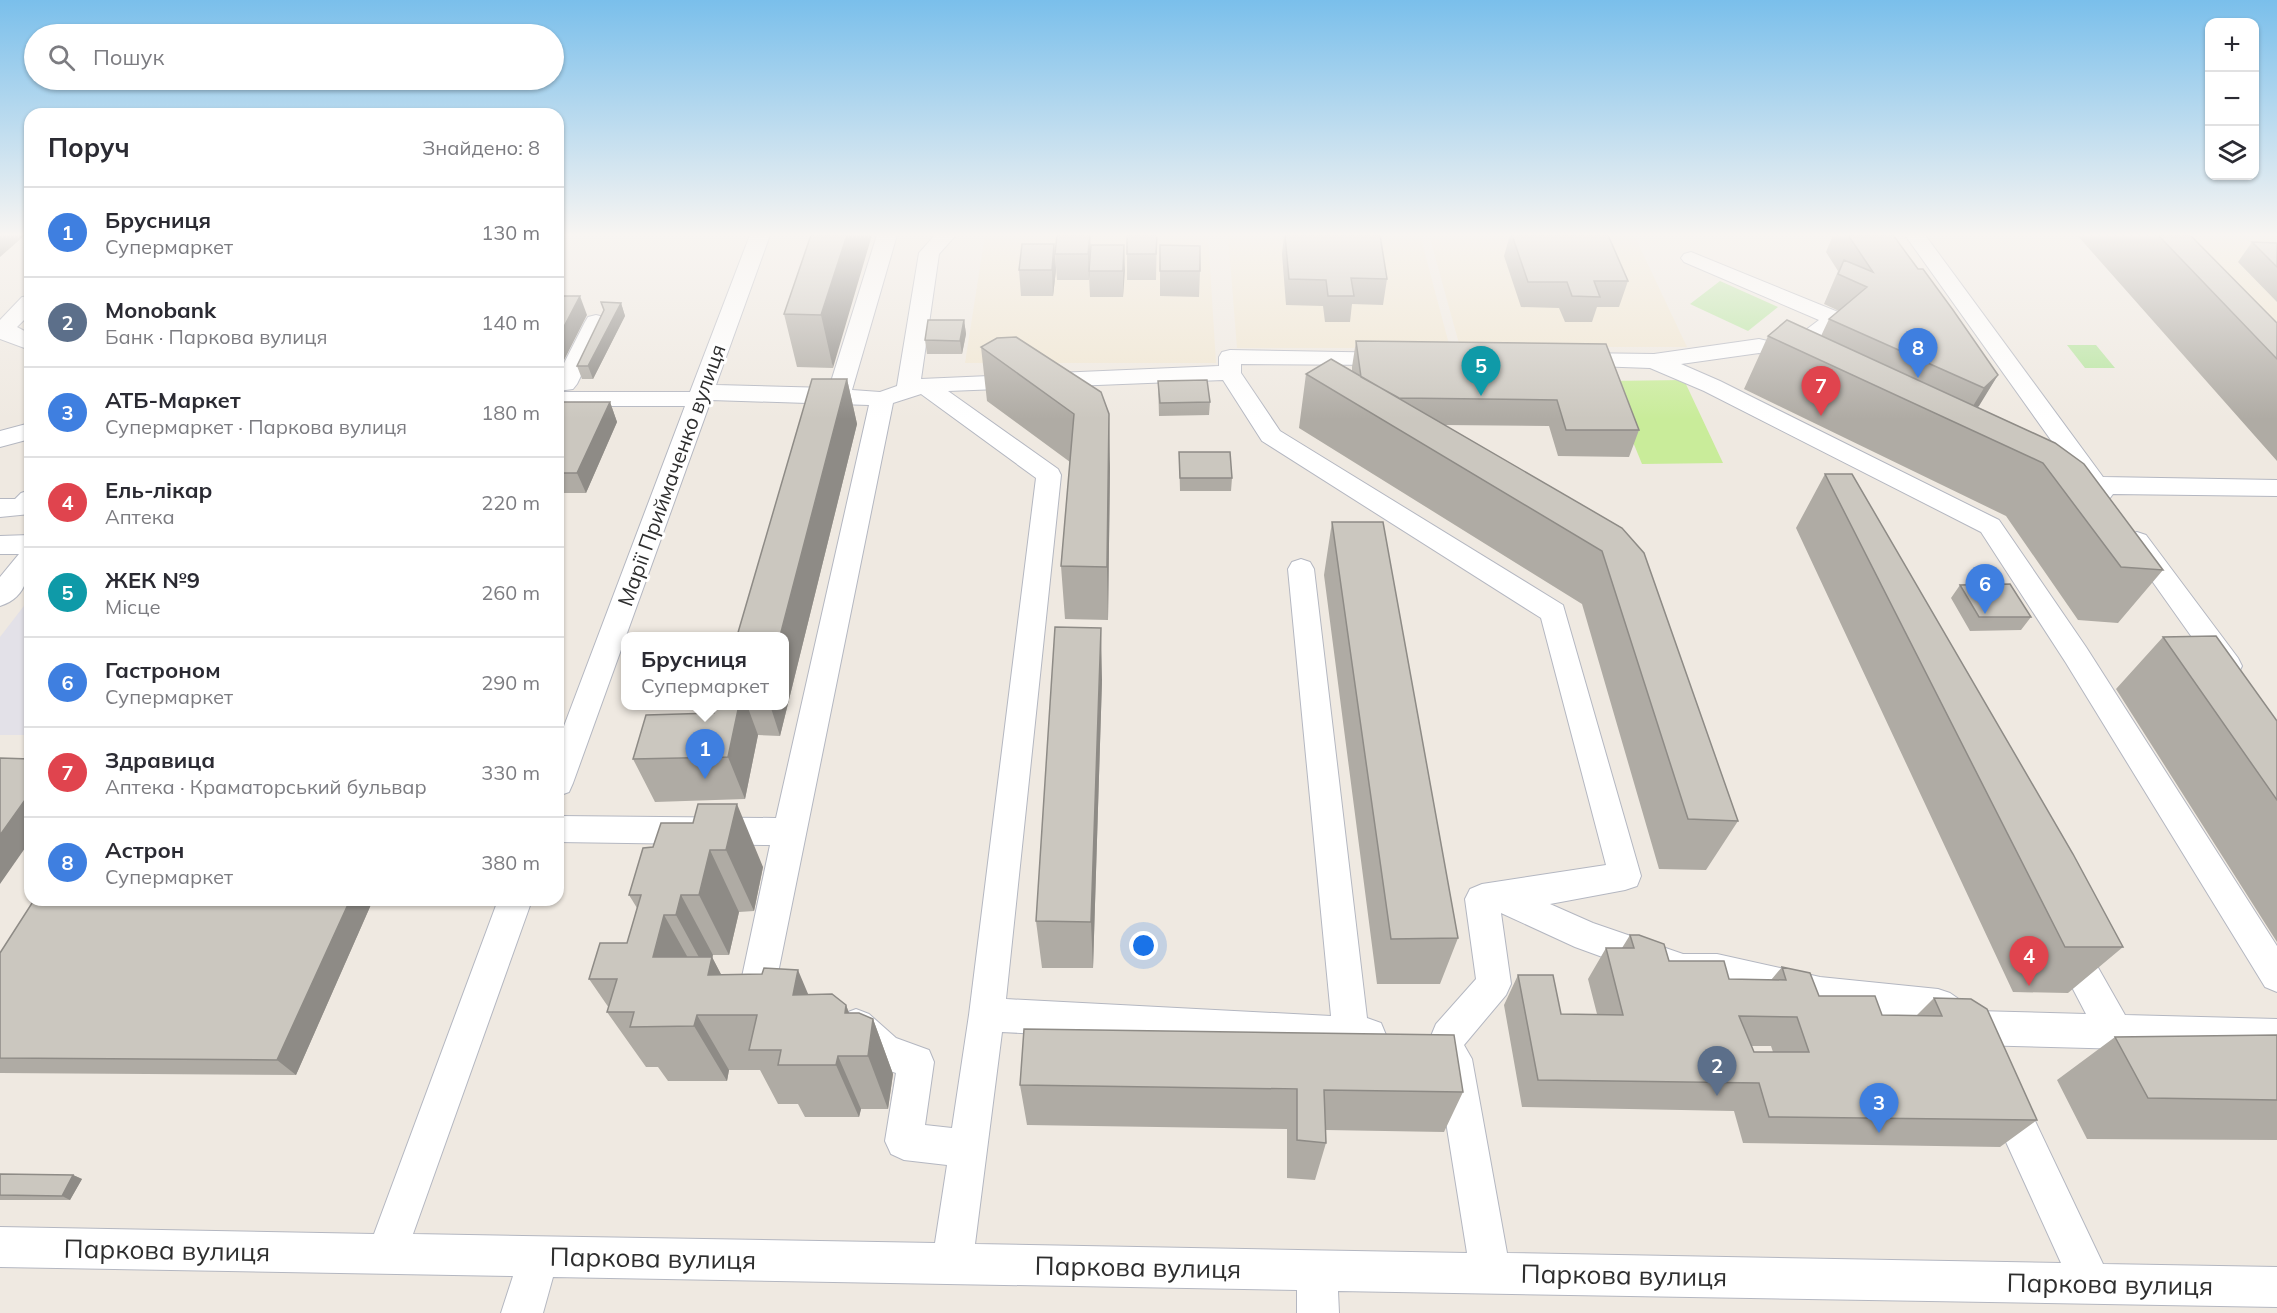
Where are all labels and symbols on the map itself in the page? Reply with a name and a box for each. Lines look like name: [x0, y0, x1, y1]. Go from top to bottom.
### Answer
pin: 8: [1898, 328, 1938, 378]
street label: Марії Приймаченко вулиця: [611, 340, 731, 610]
pin: 5: [1462, 346, 1500, 396]
pin: 7: [1802, 366, 1840, 416]
pin: 6: [1966, 564, 2004, 614]
pin: 1: [686, 730, 724, 779]
your location: [1129, 931, 1158, 960]
pin: 4: [2010, 936, 2048, 986]
pin: 2: [1698, 1046, 1736, 1096]
pin: 3: [1860, 1084, 1898, 1133]
street label: Паркова вулиця: [63, 1232, 271, 1268]
street label: Паркова вулиця: [549, 1240, 757, 1276]
street label: Паркова вулиця: [1034, 1249, 1242, 1285]
street label: Паркова вулиця: [1520, 1257, 1728, 1293]
street label: Паркова вулиця: [2006, 1266, 2214, 1302]

